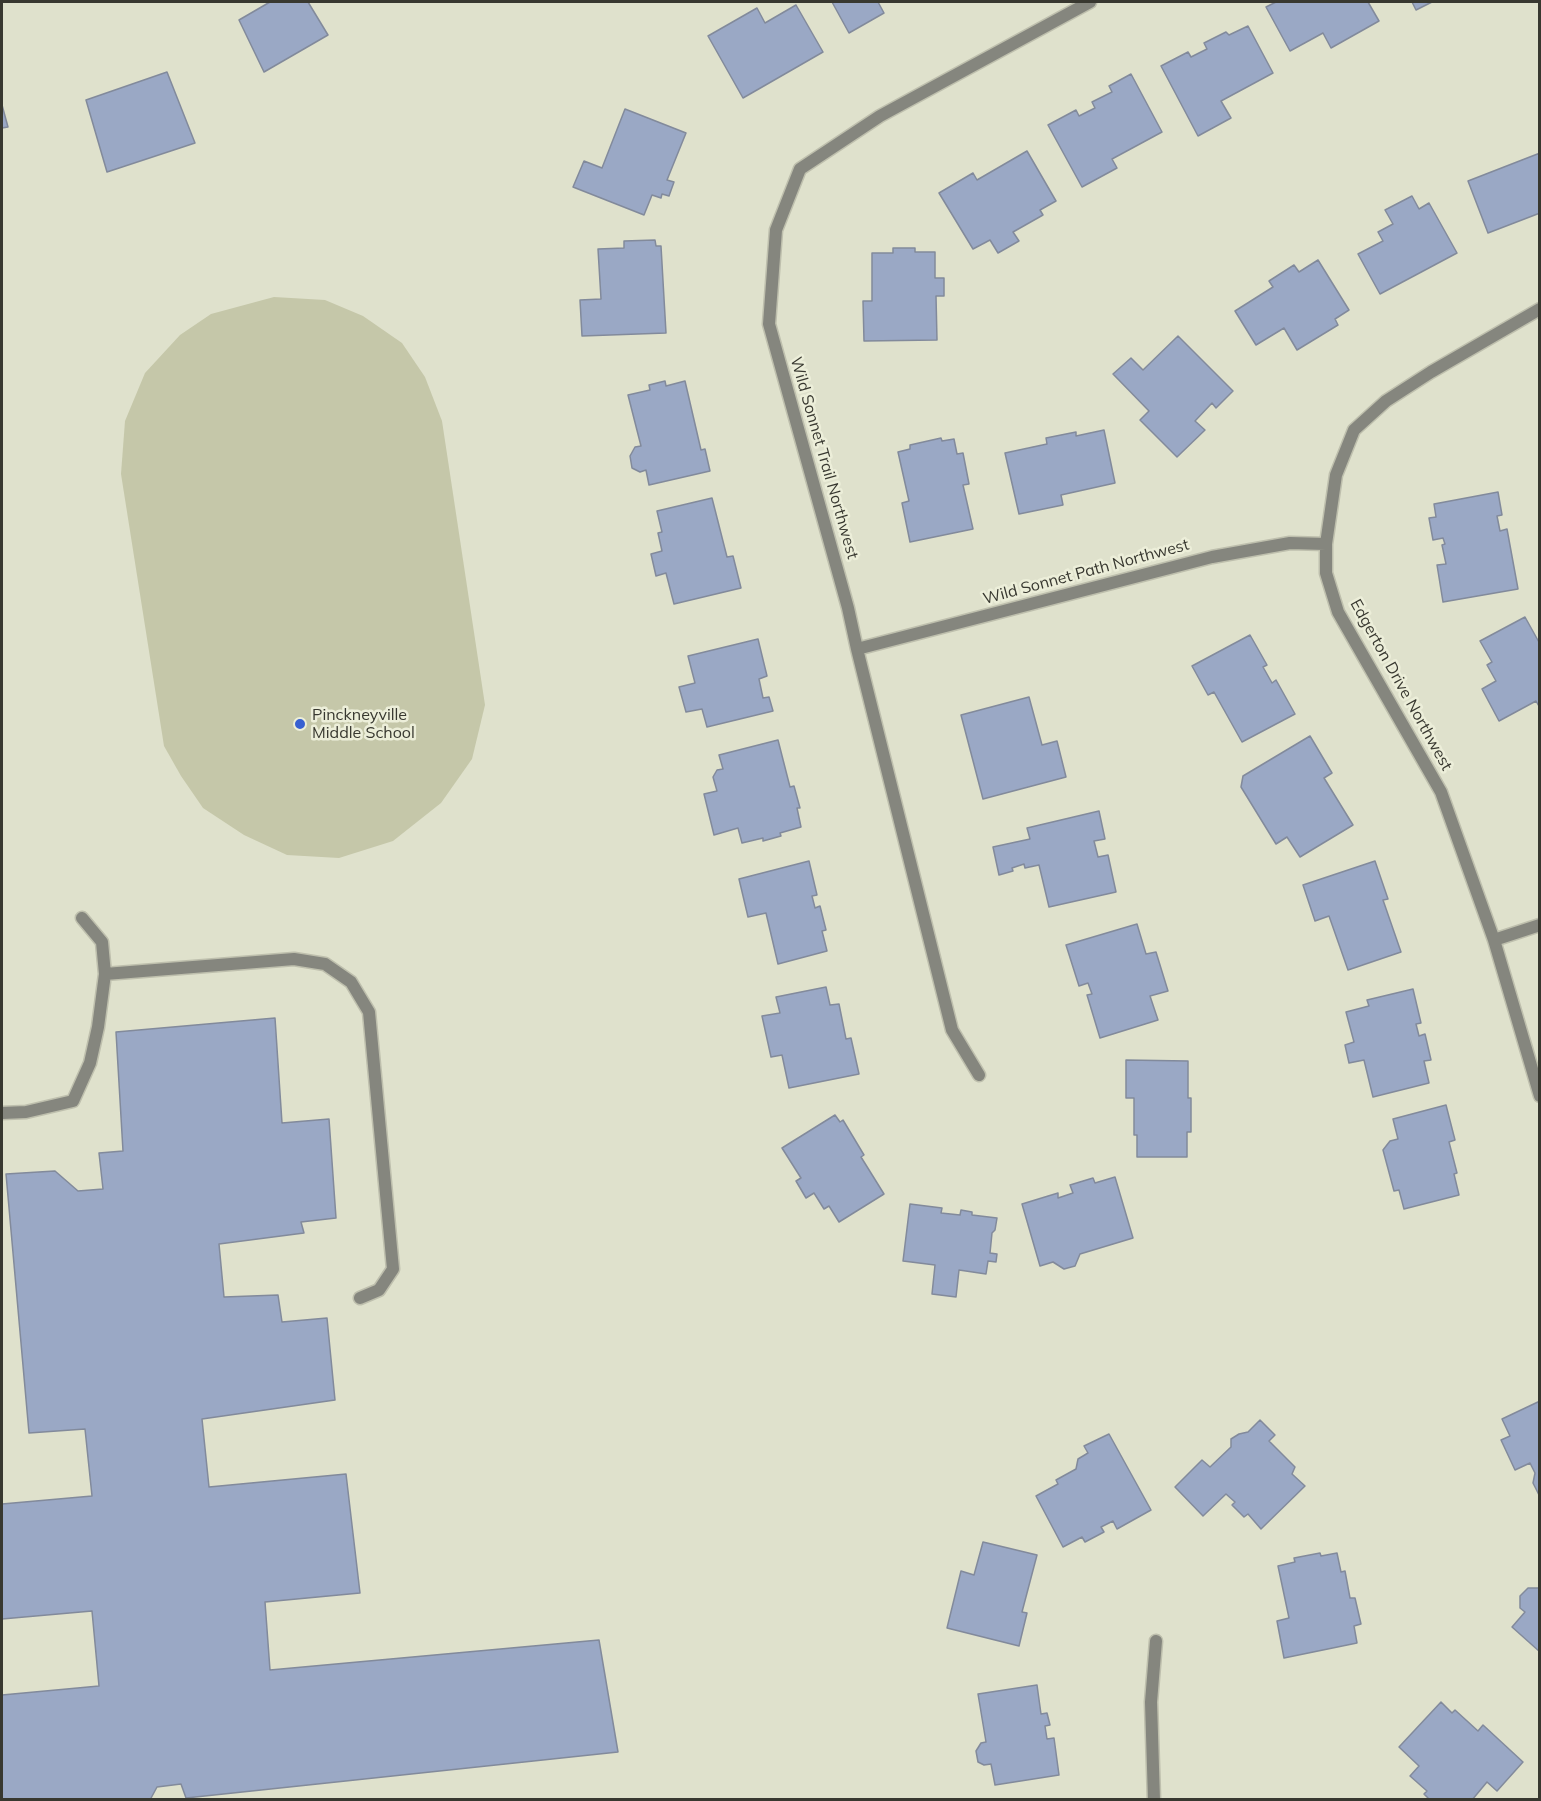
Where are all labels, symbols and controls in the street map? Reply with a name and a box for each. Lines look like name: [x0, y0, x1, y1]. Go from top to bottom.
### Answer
street label: Wild Sonnet Trail Northwest: [786, 355, 862, 561]
street label: Wild Sonnet Path Northwest: [981, 535, 1191, 609]
street label: Edgerton Drive Northwest: [1346, 596, 1456, 774]
place label: Pinckneyville Middle School: [312, 705, 415, 743]
marker: Pinckneyville Middle School: [293, 717, 307, 731]

